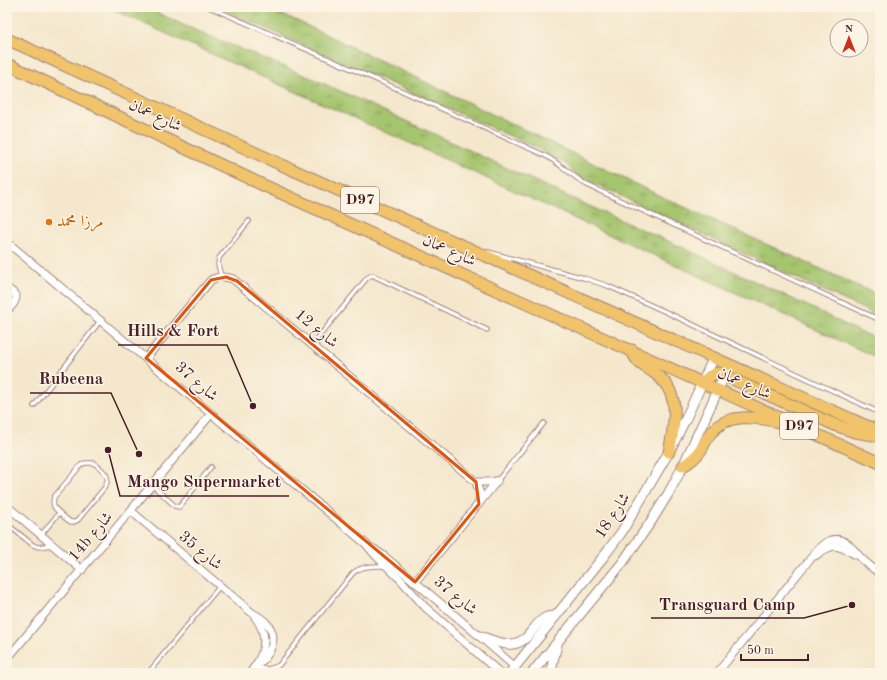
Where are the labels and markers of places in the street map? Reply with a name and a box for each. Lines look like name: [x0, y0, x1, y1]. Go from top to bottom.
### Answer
place label: مرزا محمد: [57, 214, 104, 232]
marker: مرزا محمد: [44, 217, 54, 227]
callout: Hills & Fort: [118, 316, 227, 345]
callout: Rubeena: [30, 364, 111, 393]
callout: Mango Supermarket: [120, 467, 289, 496]
callout: Transguard Camp: [651, 589, 804, 618]

